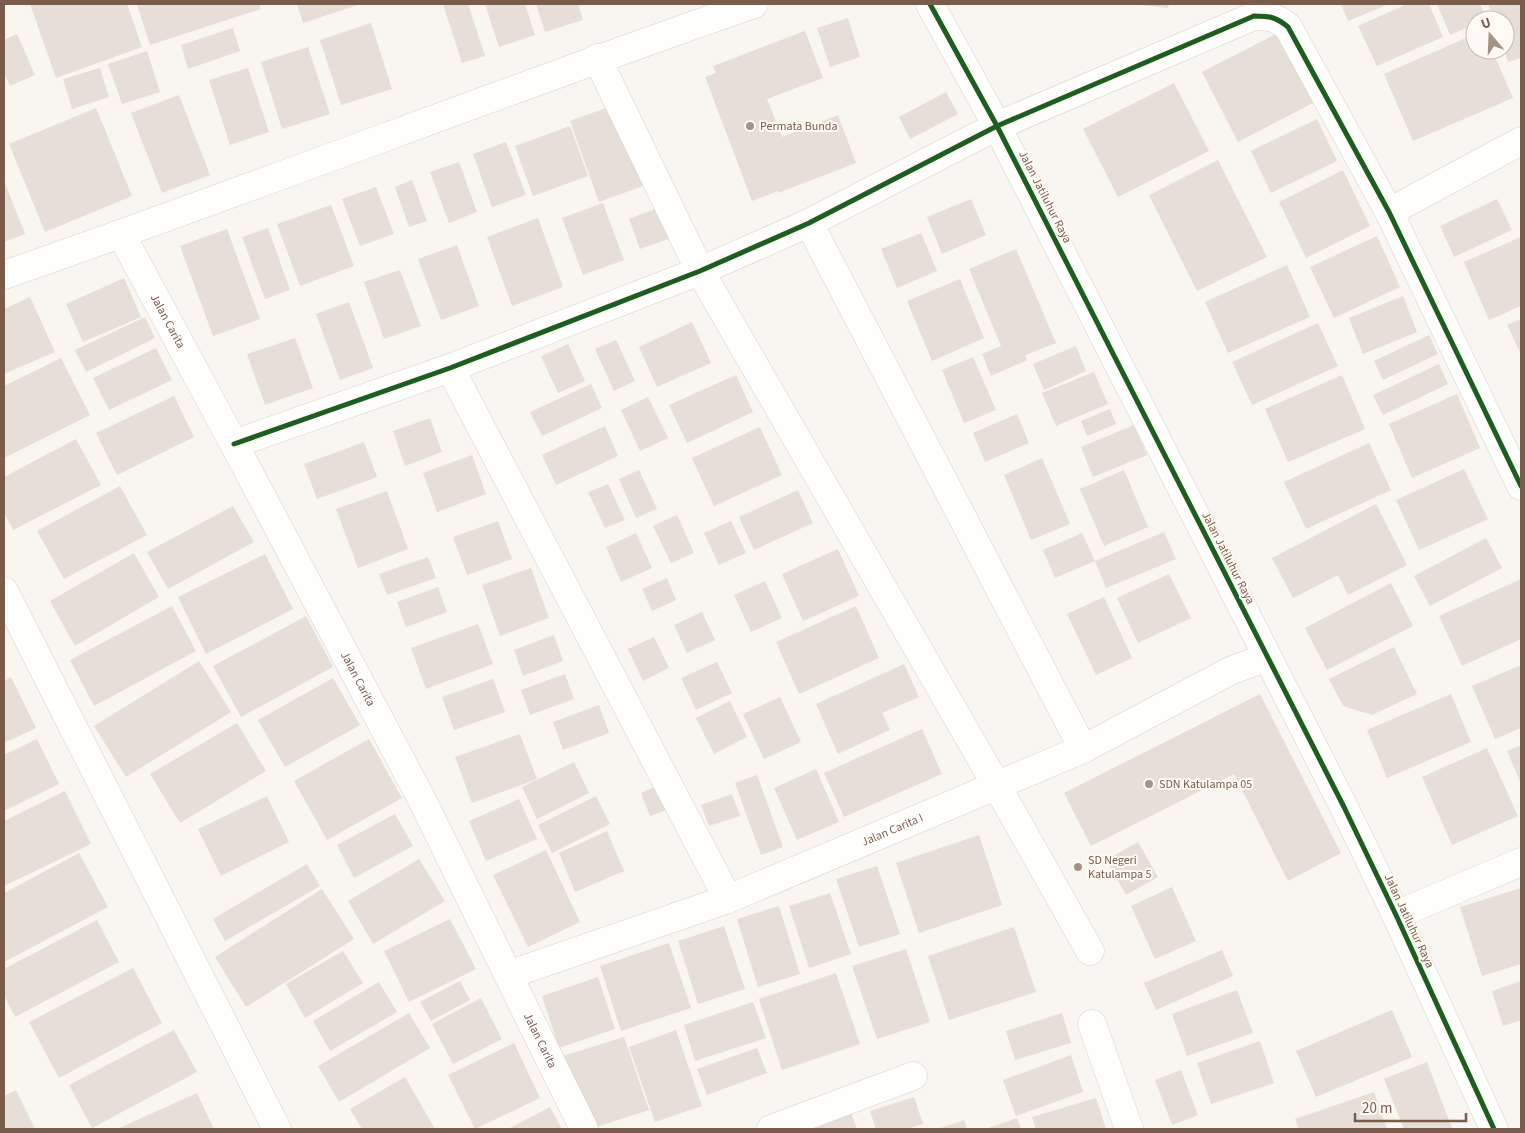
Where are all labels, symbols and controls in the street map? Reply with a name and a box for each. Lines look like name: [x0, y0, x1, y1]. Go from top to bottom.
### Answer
north arrow: [1465, 10, 1515, 60]
text: U: [1478, 13, 1494, 35]
place label: Permata Bunda: [760, 118, 838, 135]
marker: Permata Bunda: [744, 120, 756, 132]
street label: Jalan Jatiluhur Raya: [1014, 148, 1076, 246]
street label: Jalan Carita: [146, 291, 190, 352]
street label: Jalan Jatiluhur Raya: [1197, 509, 1259, 607]
street label: Jalan Carita: [337, 648, 380, 709]
place label: SDN Katulampa 05: [1159, 776, 1252, 793]
marker: SDN Katulampa 05: [1143, 778, 1155, 790]
street label: Jalan Carita I: [859, 809, 926, 850]
place label: SD Negeri Katulampa 5: [1088, 852, 1151, 883]
marker: SD Negeri Katulampa 5: [1072, 861, 1084, 873]
street label: Jalan Jatiluhur Raya: [1380, 871, 1438, 971]
street label: Jalan Carita: [520, 1010, 561, 1071]
scale bar: [1355, 1090, 1466, 1122]
text: 20 m: [1362, 1098, 1392, 1119]

